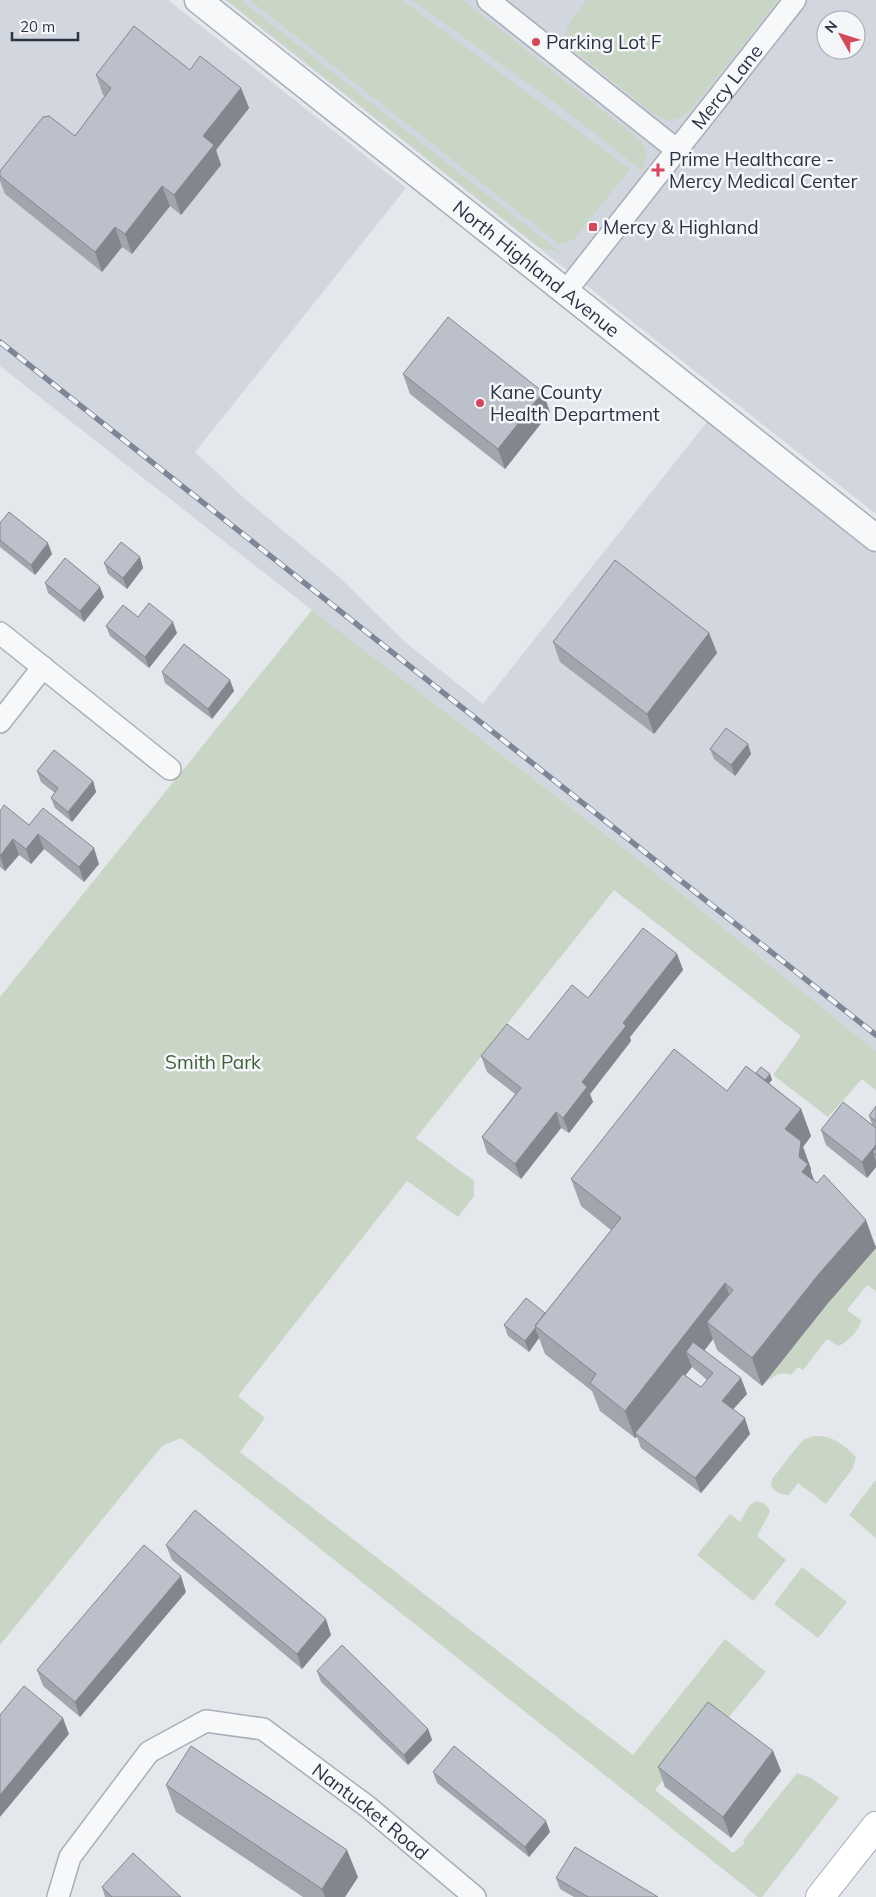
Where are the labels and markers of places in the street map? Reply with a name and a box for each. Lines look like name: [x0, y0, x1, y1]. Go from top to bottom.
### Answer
place label: Parking Lot F: [546, 30, 662, 54]
marker: Parking Lot F: [530, 36, 542, 48]
place label: Prime Healthcare - Mercy Medical Center: [669, 147, 857, 193]
marker: Prime Healthcare - Mercy Medical Center: [651, 163, 665, 177]
place label: Mercy & Highland: [603, 215, 759, 239]
marker: Mercy & Highland: [587, 221, 599, 233]
place label: Kane County Health Department: [490, 380, 660, 426]
marker: Kane County Health Department: [474, 397, 486, 409]

